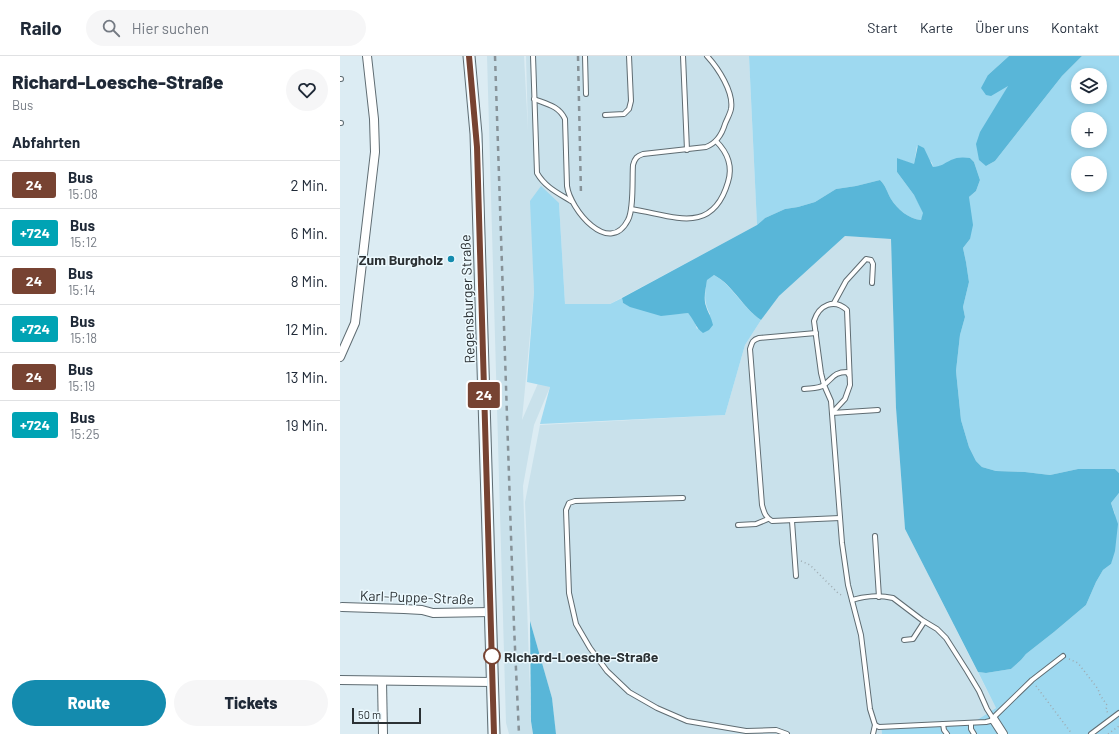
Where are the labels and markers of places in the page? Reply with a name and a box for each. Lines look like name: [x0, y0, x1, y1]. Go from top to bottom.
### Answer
place label: Zum Burgholz: [359, 251, 444, 268]
marker: Zum Burgholz: [446, 254, 456, 264]
marker: Richard-Loesche-Straße: [483, 647, 501, 665]
place label: Richard-Loesche-Straße: [504, 648, 659, 665]

